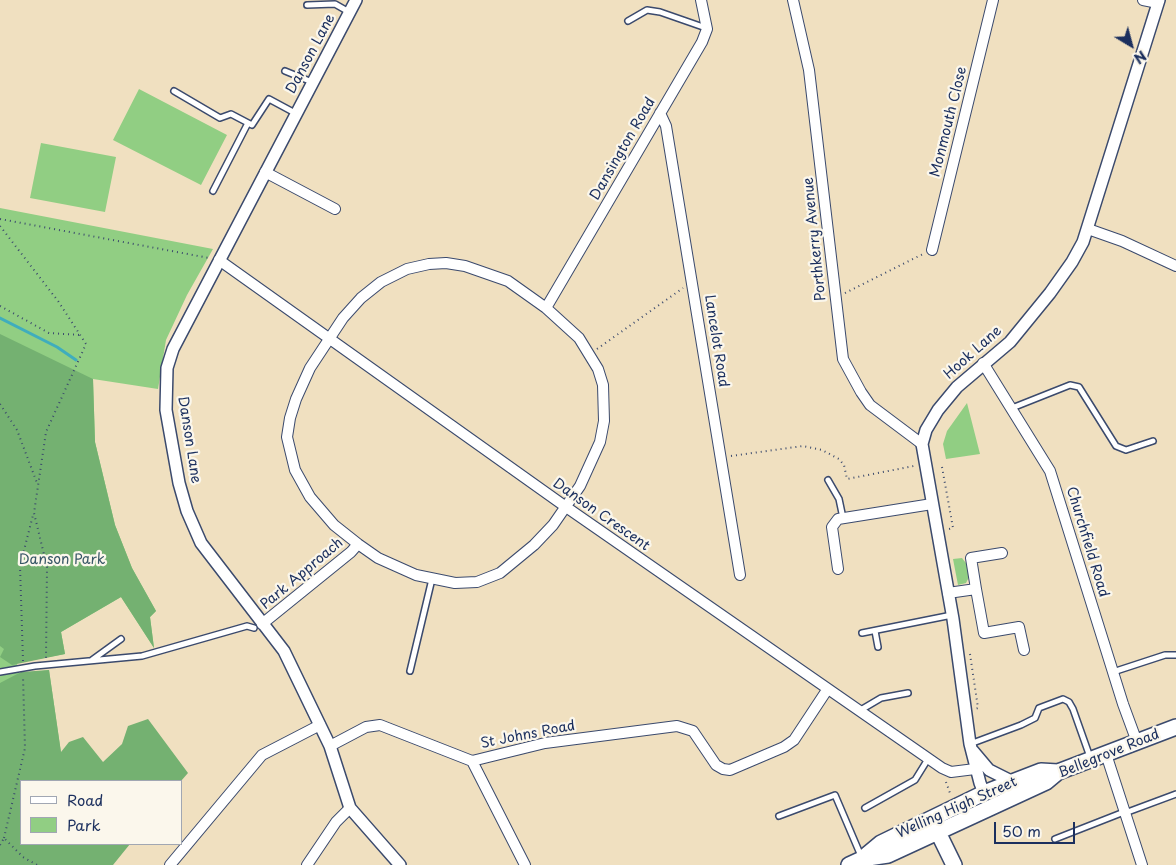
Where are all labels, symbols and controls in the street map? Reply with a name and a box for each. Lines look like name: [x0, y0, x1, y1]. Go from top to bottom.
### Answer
street label: Danson Lane: [283, 11, 339, 97]
north arrow: [1106, 20, 1156, 70]
text: N: [1130, 46, 1151, 69]
street label: Monmouth Close: [927, 65, 971, 179]
street label: Dansington Road: [587, 95, 659, 203]
street label: Porthkerry Avenue: [800, 176, 830, 302]
street label: Lancelot Road: [700, 294, 732, 388]
street label: Hook Lane: [941, 323, 1005, 383]
street label: Danson Lane: [174, 395, 204, 485]
street label: Danson Crescent: [549, 475, 653, 555]
street label: Churchfield Road: [1062, 485, 1112, 599]
street label: Park Approach: [257, 535, 347, 613]
park label: Danson Park: [19, 552, 105, 568]
street label: St Johns Road: [479, 718, 577, 752]
street label: Bellegrove Road: [1056, 726, 1162, 782]
street label: Welling High Street: [894, 774, 1020, 842]
legend: [20, 780, 182, 845]
text: Road: [67, 788, 103, 811]
scale bar: [996, 812, 1077, 844]
text: Park: [67, 813, 101, 836]
text: 50 m: [1002, 819, 1041, 842]

